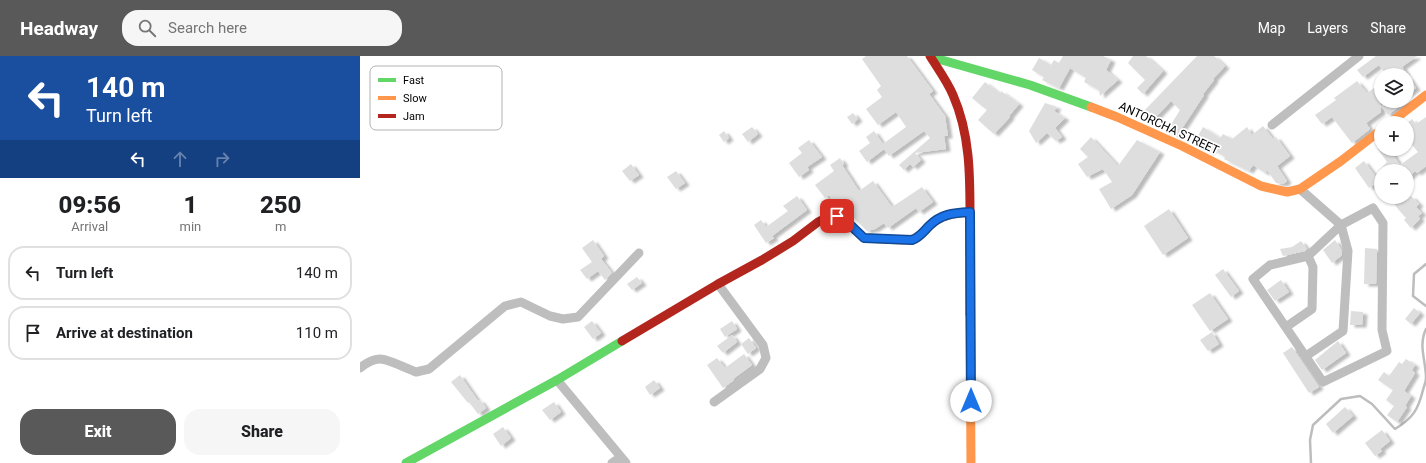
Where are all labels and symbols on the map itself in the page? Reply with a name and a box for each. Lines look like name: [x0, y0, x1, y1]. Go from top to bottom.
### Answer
legend: [370, 66, 502, 130]
text: Fast: [403, 74, 425, 87]
text: Slow: [403, 92, 427, 105]
street label: ANTORCHA STREET: [1117, 99, 1221, 157]
text: Jam: [403, 110, 425, 123]
pin: [820, 199, 854, 233]
position arrow: [950, 380, 992, 422]

